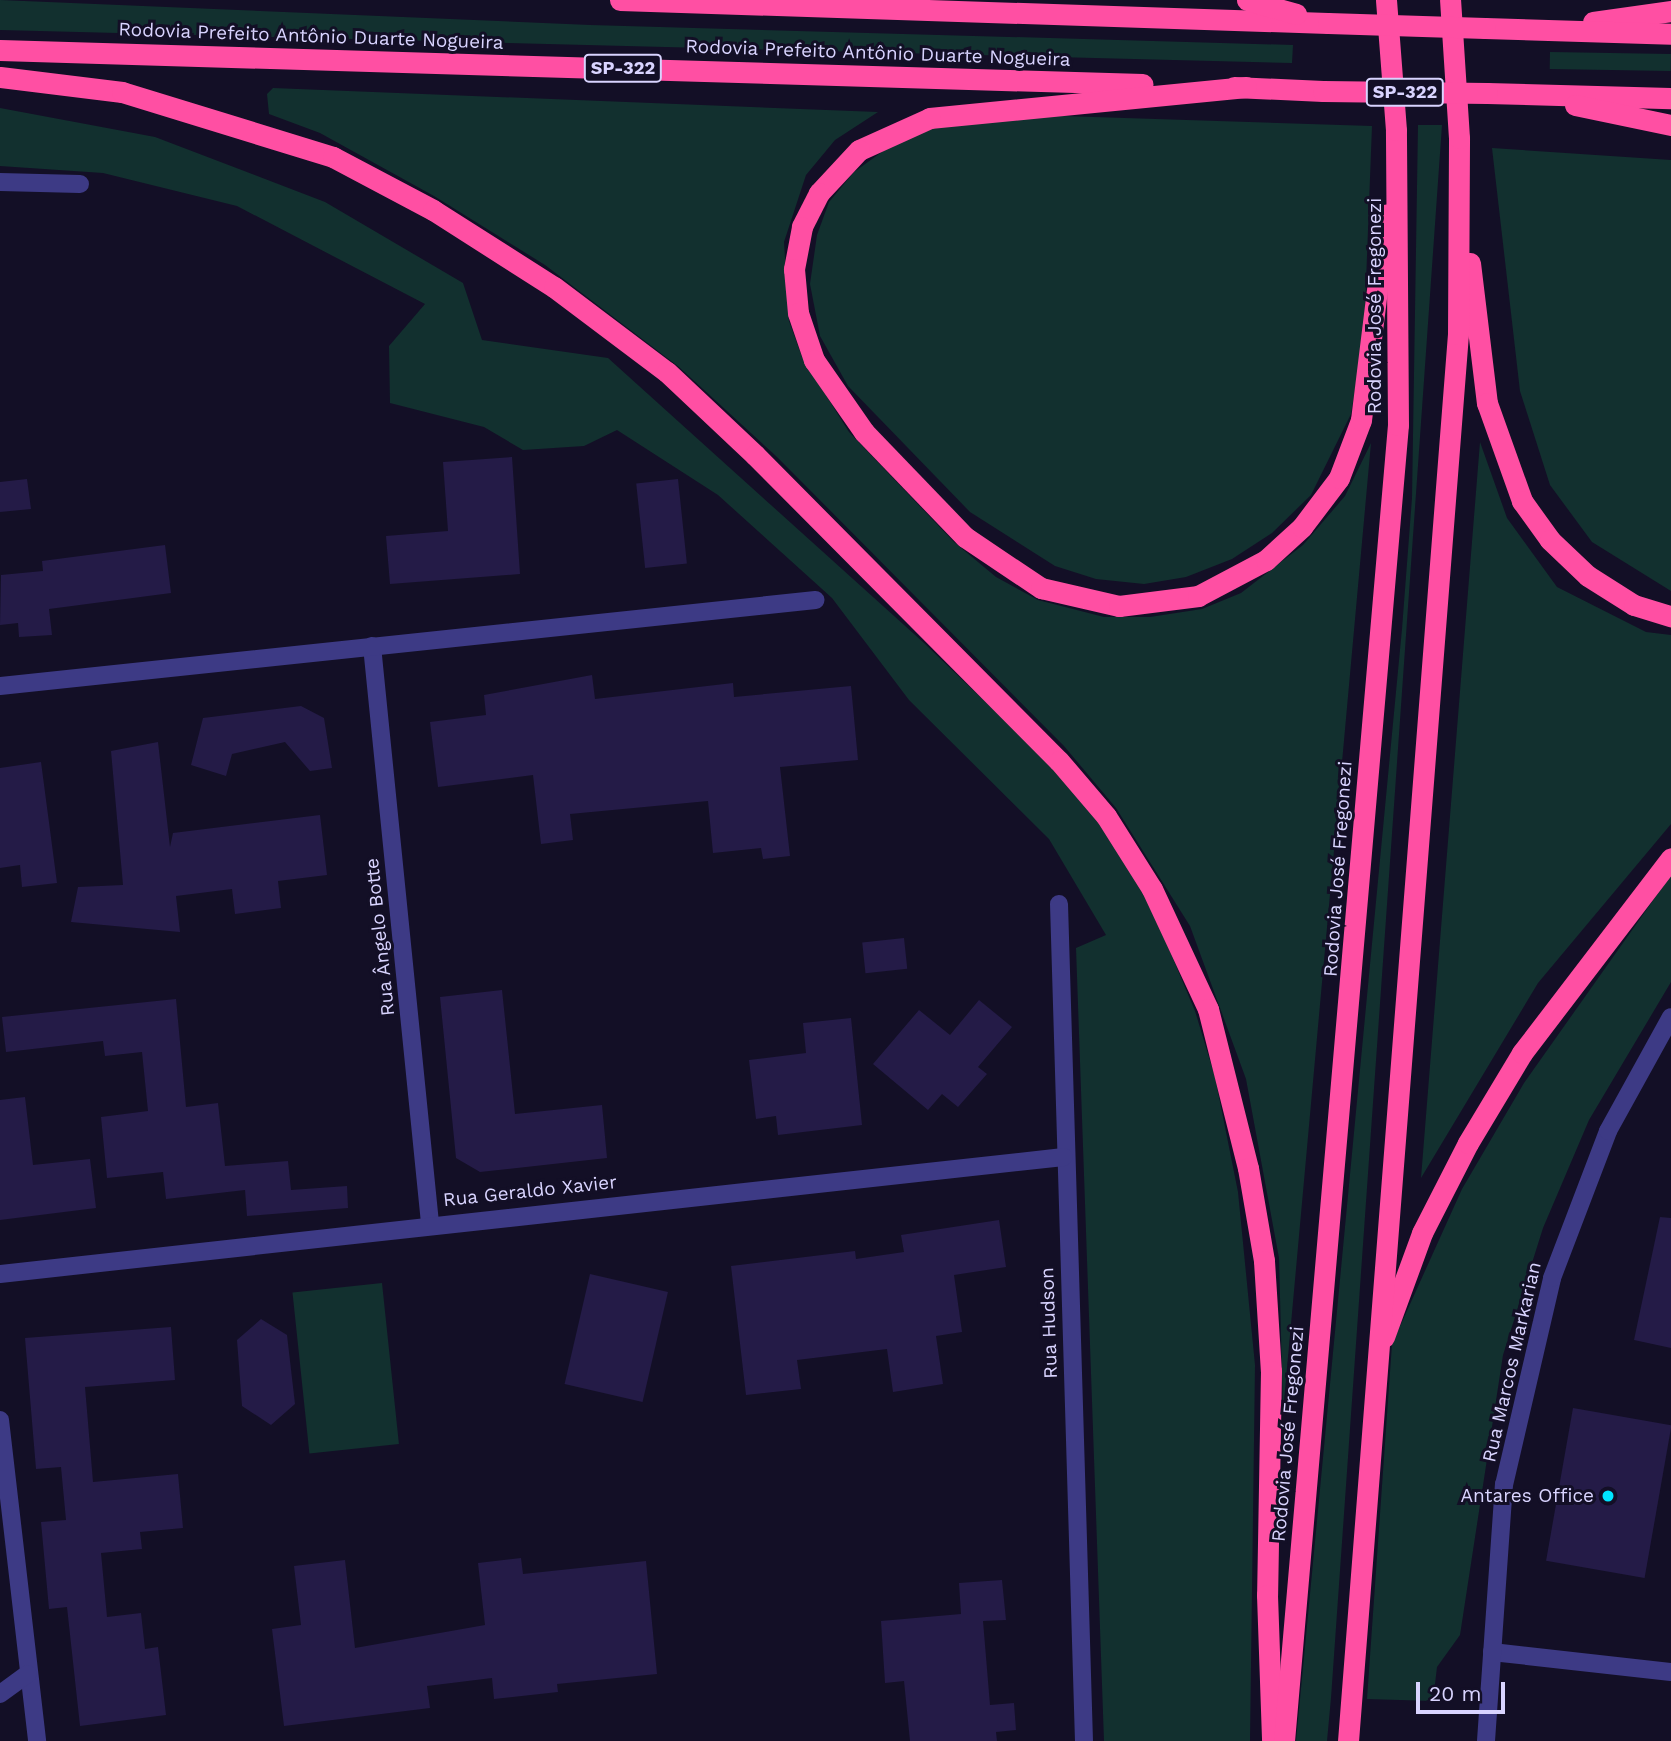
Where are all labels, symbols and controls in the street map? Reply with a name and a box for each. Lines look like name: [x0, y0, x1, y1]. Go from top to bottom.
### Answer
street label: Rodovia Prefeito Antônio Duarte Nogueira: [118, 18, 504, 54]
street label: Rodovia Prefeito Antônio Duarte Nogueira: [685, 35, 1071, 71]
road number: SP-322: [583, 54, 663, 82]
road number: SP-322: [1365, 78, 1445, 106]
street label: Rodovia José Fregonezi: [1364, 197, 1386, 415]
street label: Rodovia José Fregonezi: [1319, 760, 1357, 978]
street label: Rua Ângelo Botte: [360, 856, 400, 1018]
street label: Rua Geraldo Xavier: [442, 1171, 618, 1211]
street label: Rua Marcos Markarian: [1478, 1259, 1546, 1465]
street label: Rua Hudson: [1036, 1267, 1062, 1379]
street label: Rodovia José Fregonezi: [1267, 1325, 1309, 1543]
place label: Antares Office: [1460, 1485, 1594, 1507]
marker: Antares Office: [1600, 1488, 1616, 1504]
scale bar: [1419, 1668, 1508, 1712]
text: 20 m: [1429, 1681, 1481, 1706]

